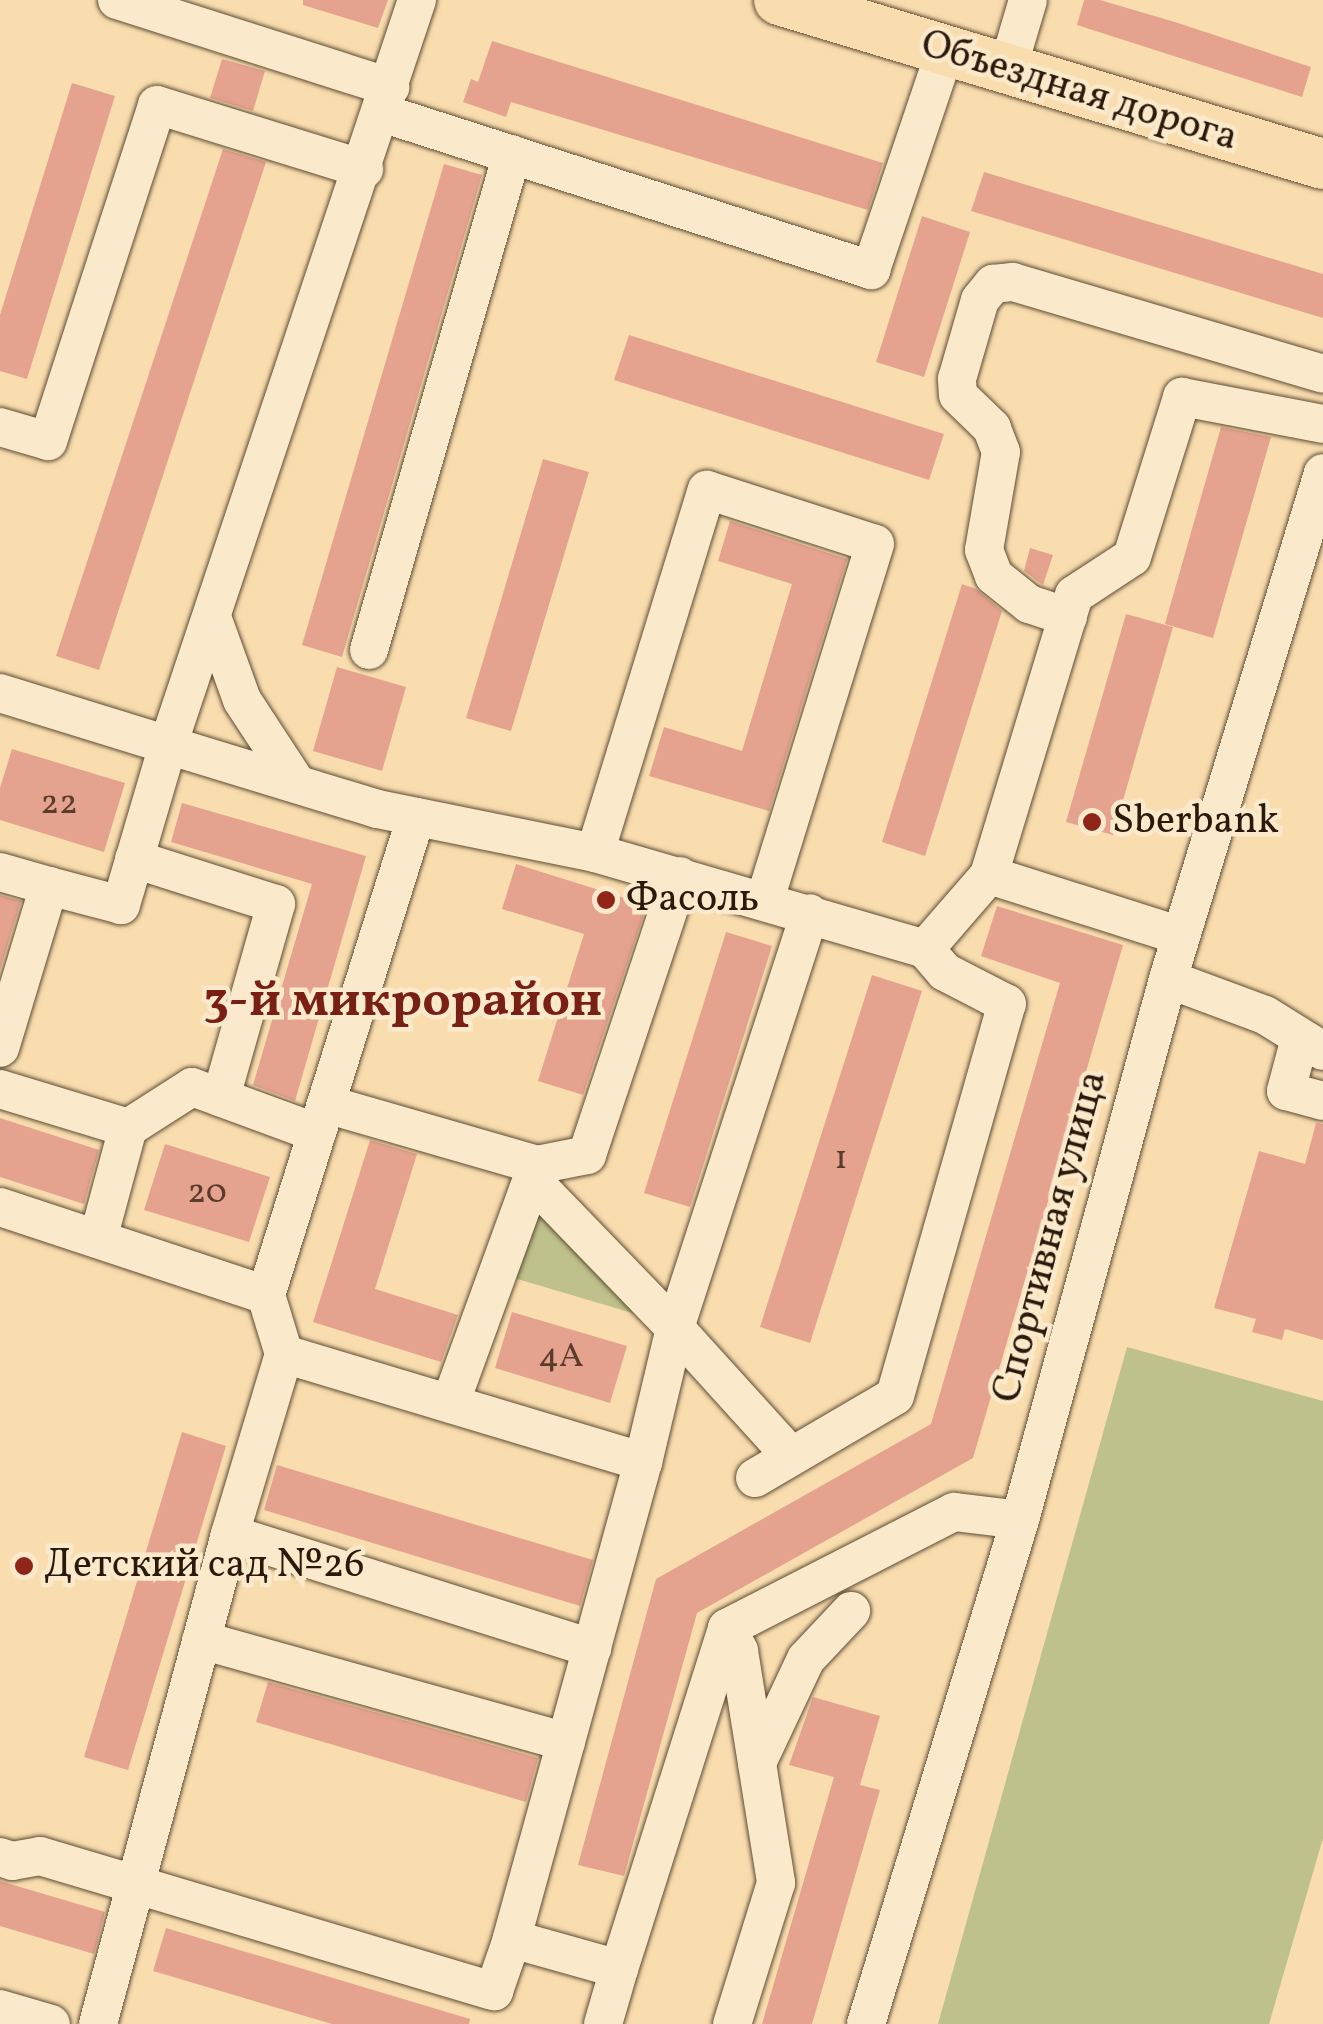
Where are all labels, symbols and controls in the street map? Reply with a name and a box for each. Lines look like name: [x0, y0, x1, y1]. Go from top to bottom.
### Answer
street label: Объездная дорога: [915, 21, 1243, 163]
house number: 22: [40, 783, 78, 825]
place label: Sberbank: [1112, 798, 1279, 846]
marker: Sberbank: [1081, 811, 1103, 833]
place label: Фасоль: [626, 876, 759, 924]
marker: Фасоль: [595, 889, 617, 911]
district label: 3-й микрорайон: [204, 973, 602, 1033]
street label: Спортивная улица: [983, 1065, 1119, 1409]
house number: 1: [834, 1138, 848, 1180]
house number: 20: [187, 1172, 227, 1214]
house number: 4А: [538, 1336, 584, 1378]
place label: Детский сад №26: [44, 1542, 365, 1590]
marker: Детский сад №26: [13, 1555, 35, 1577]

